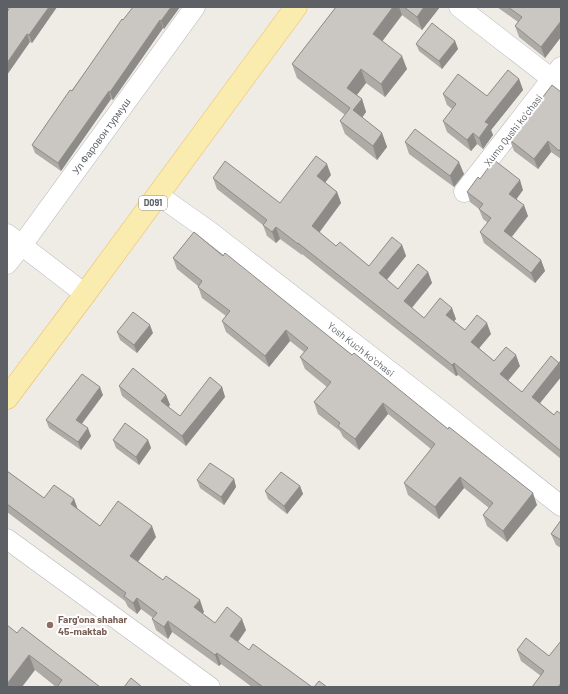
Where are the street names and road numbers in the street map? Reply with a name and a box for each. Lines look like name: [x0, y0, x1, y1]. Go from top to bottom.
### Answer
street label: Xumo Qushi koʻchasi: [481, 92, 545, 168]
street label: Ул Фаровон турмуш: [69, 96, 133, 176]
road number: D091: [139, 196, 167, 210]
street label: Yosh Kuch koʻchasi: [325, 319, 397, 379]

